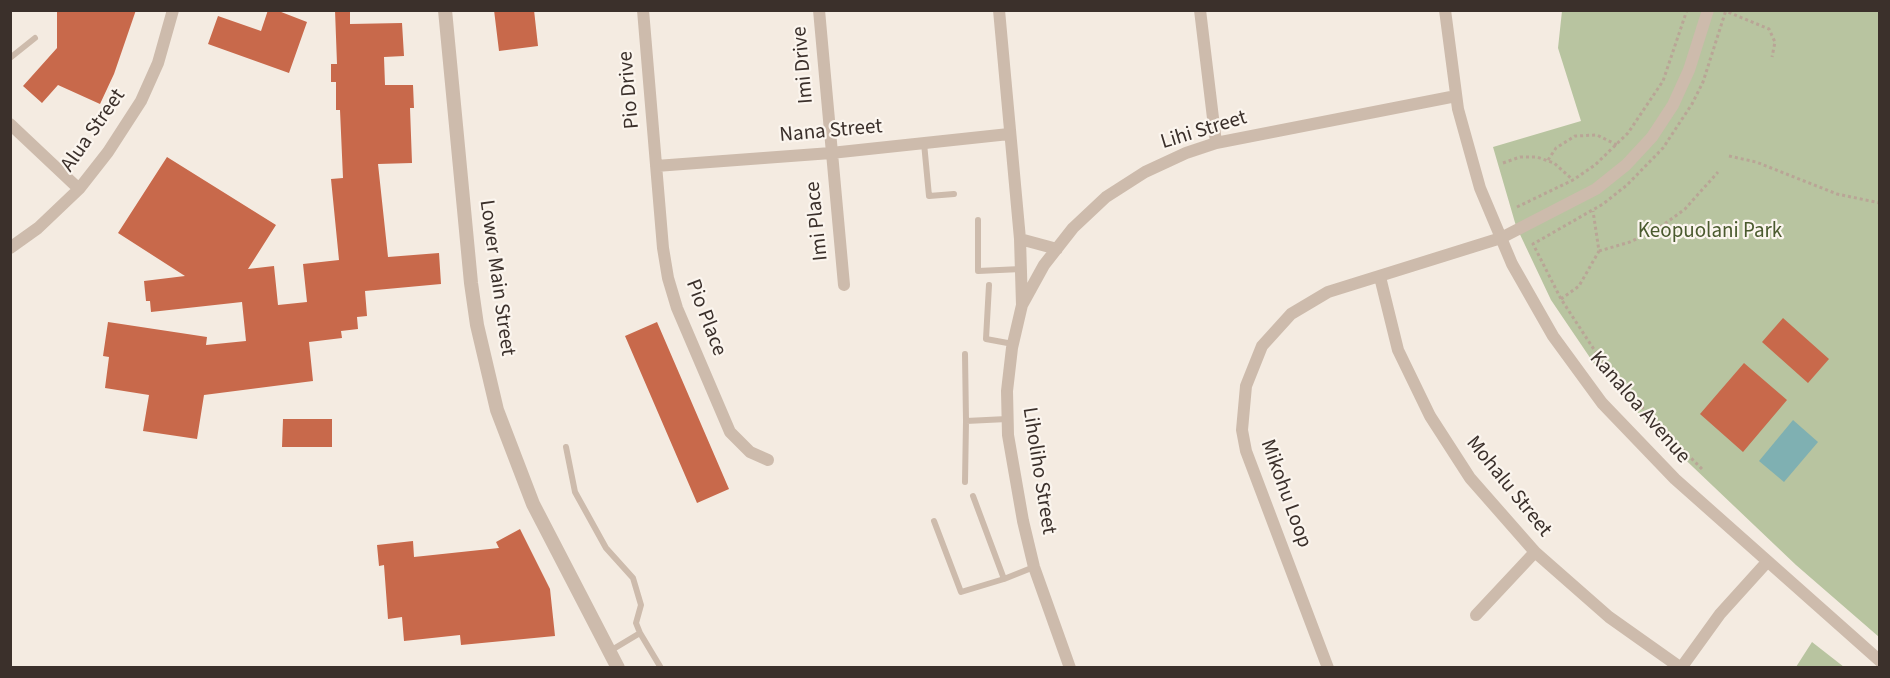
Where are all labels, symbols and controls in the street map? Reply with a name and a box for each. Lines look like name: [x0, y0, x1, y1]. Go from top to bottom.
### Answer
street label: Imi Drive: [788, 25, 820, 105]
street label: Pio Drive: [614, 50, 646, 130]
street label: Alua Street: [56, 85, 132, 177]
street label: Lihi Street: [1158, 106, 1250, 156]
street label: Nana Street: [779, 115, 883, 149]
street label: Imi Place: [801, 180, 835, 262]
street label: Lower Main Street: [473, 198, 519, 358]
park label: Keopuolani Park: [1638, 219, 1782, 245]
street label: Pio Place: [679, 276, 731, 360]
street label: Kanaloa Avenue: [1583, 347, 1695, 469]
street label: Liholiho Street: [1016, 406, 1060, 536]
street label: Mohalu Street: [1460, 432, 1556, 542]
street label: Mikohu Loop: [1254, 436, 1316, 552]

